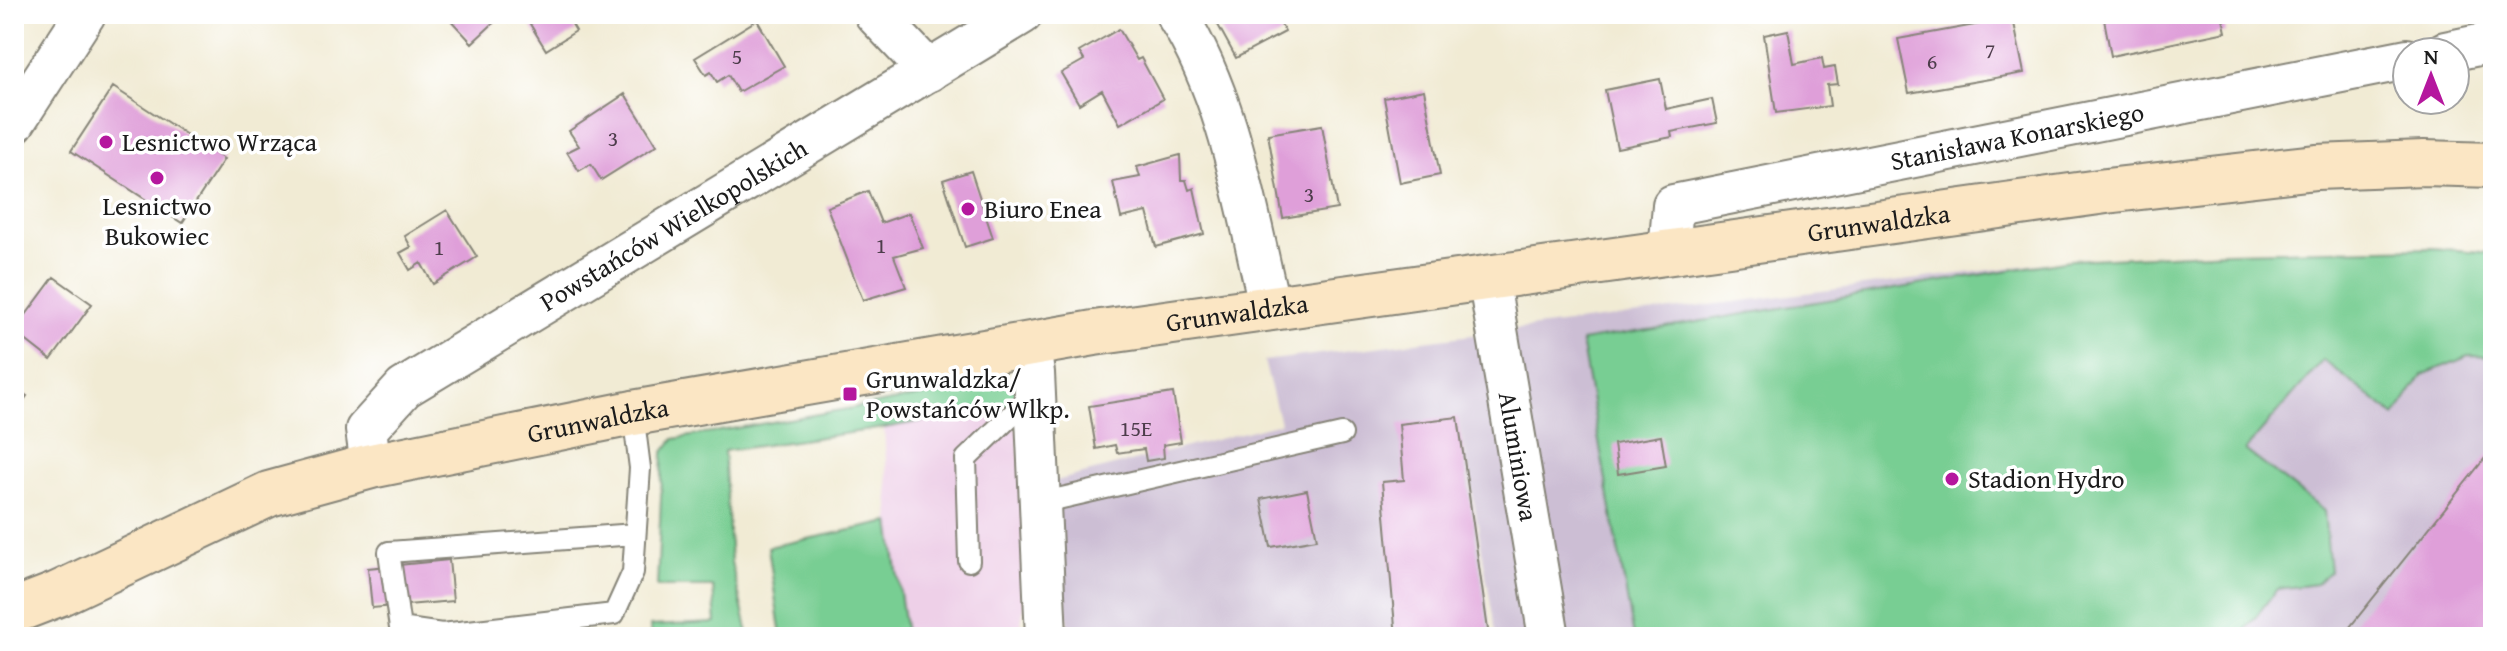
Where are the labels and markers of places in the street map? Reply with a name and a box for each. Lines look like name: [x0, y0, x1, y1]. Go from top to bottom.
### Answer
place label: Lesnictwo Wrząca: [122, 122, 318, 161]
marker: Lesnictwo Wrząca: [97, 133, 115, 151]
marker: Lesnictwo Bukowiec: [148, 169, 166, 187]
place label: Lesnictwo Bukowiec: [102, 186, 212, 255]
place label: Biuro Enea: [984, 189, 1102, 228]
marker: Biuro Enea: [959, 200, 977, 218]
place label: Grunwaldzka/ Powstańców Wlkp.: [866, 359, 1070, 428]
marker: Grunwaldzka/ Powstańców Wlkp.: [841, 385, 859, 403]
place label: Stadion Hydro: [1968, 459, 2125, 498]
marker: Stadion Hydro: [1943, 470, 1961, 488]

